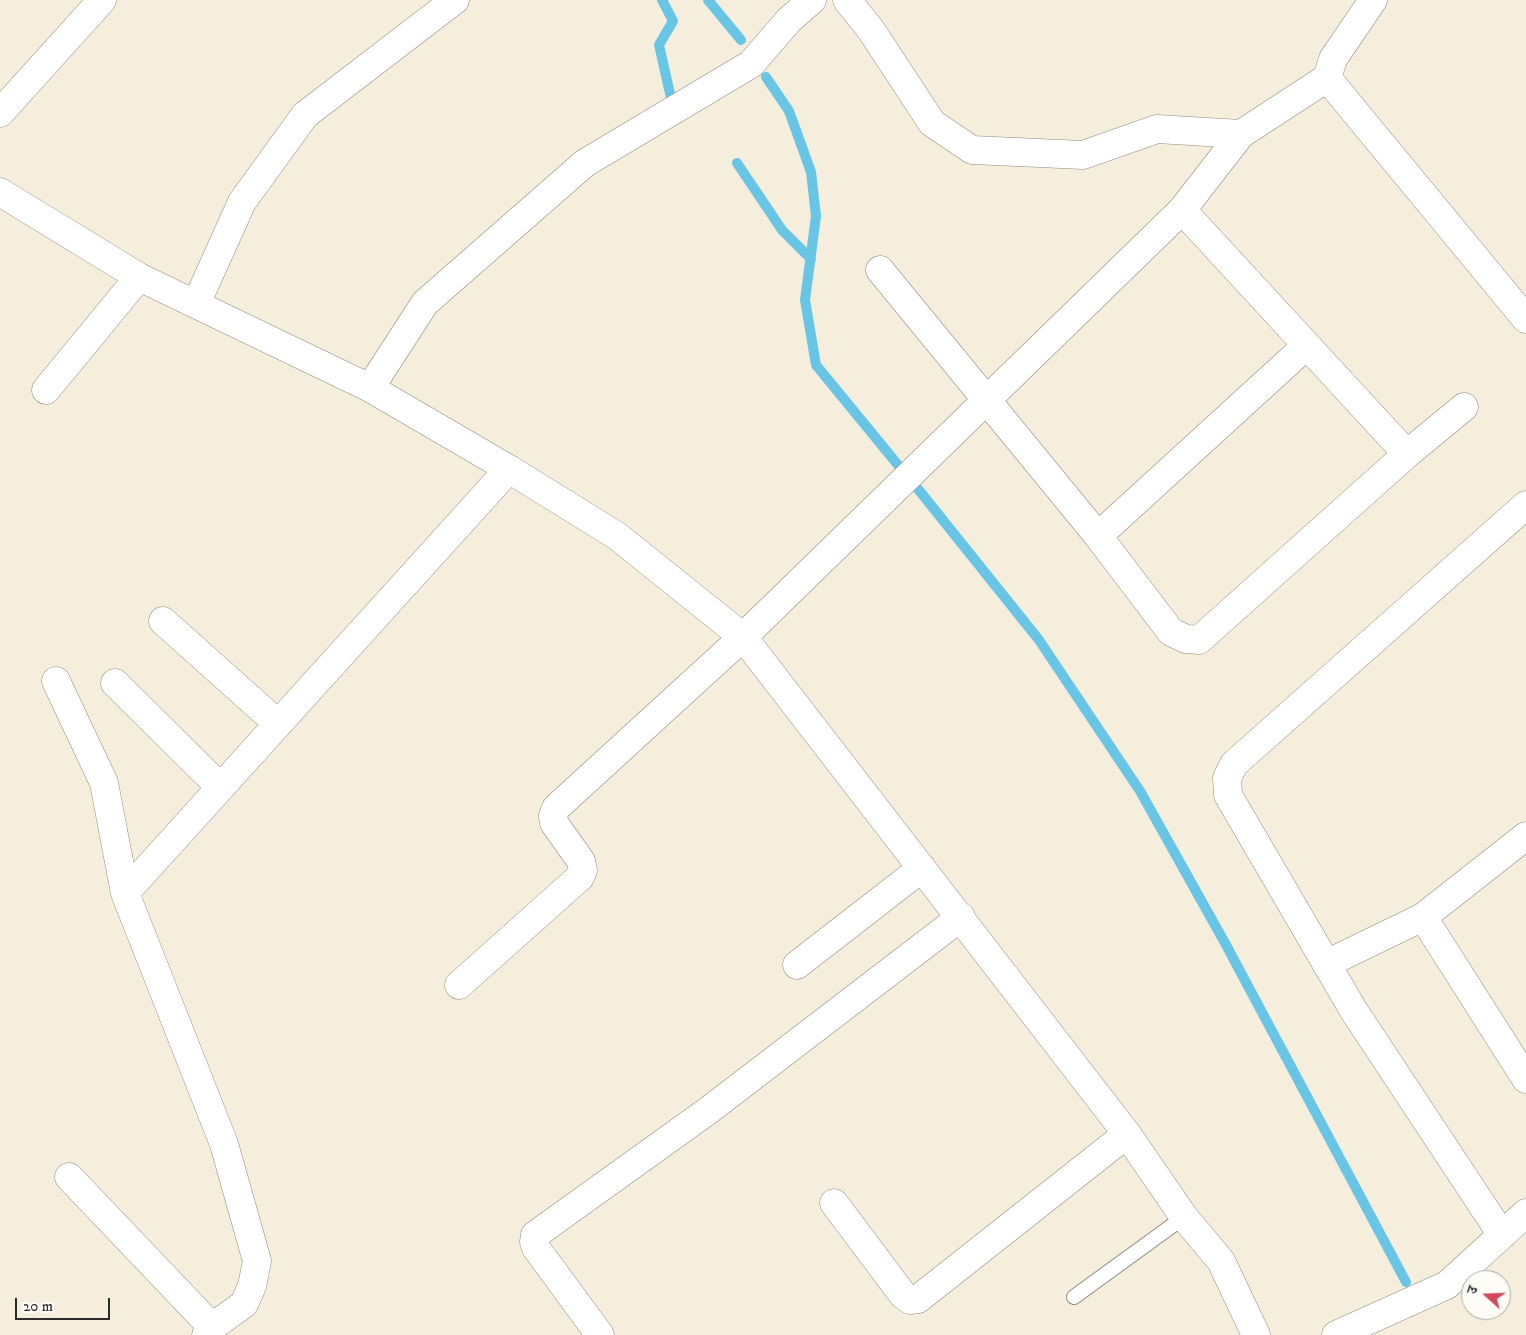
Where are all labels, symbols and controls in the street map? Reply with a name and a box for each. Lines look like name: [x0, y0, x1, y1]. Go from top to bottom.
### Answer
north arrow: [1461, 1270, 1511, 1320]
text: उ: [1463, 1284, 1483, 1297]
scale bar: [18, 1288, 112, 1320]
text: 20 m: [23, 1297, 53, 1316]

